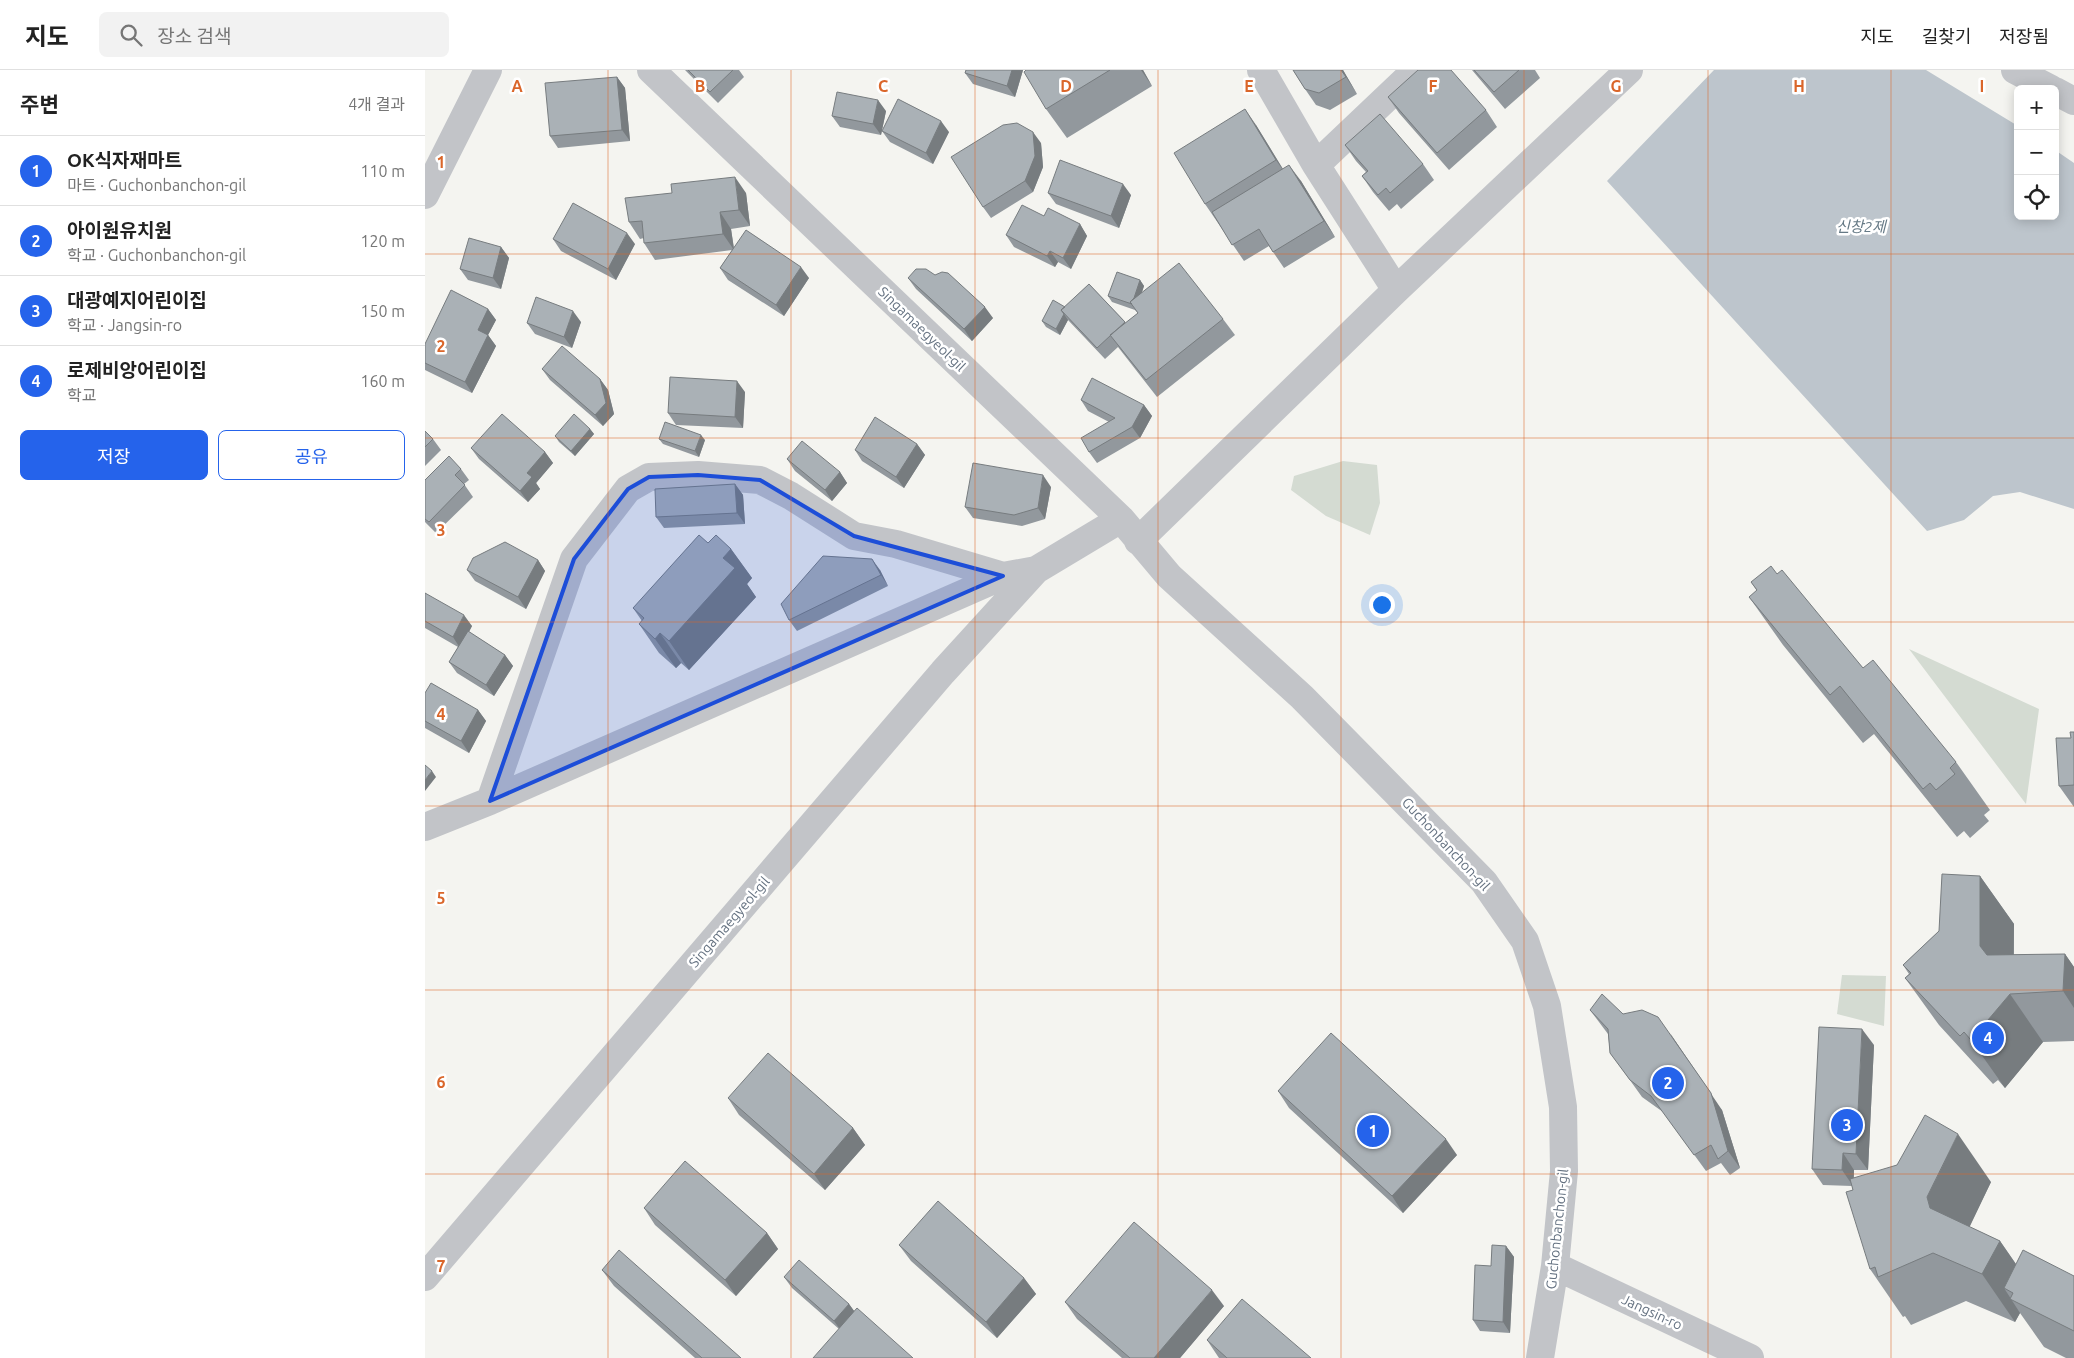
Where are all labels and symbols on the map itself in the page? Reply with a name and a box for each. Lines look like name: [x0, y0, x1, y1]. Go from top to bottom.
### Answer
text: A: [511, 77, 523, 95]
text: B: [695, 77, 705, 95]
text: C: [878, 77, 888, 95]
text: D: [1060, 77, 1072, 95]
text: E: [1244, 77, 1254, 95]
text: F: [1429, 77, 1438, 95]
text: G: [1610, 77, 1622, 95]
text: H: [1793, 77, 1805, 95]
text: I: [1980, 77, 1984, 95]
text: 1: [436, 153, 446, 171]
water label: 신창2제: [1836, 218, 1888, 235]
street label: Singamaegyeol-gil: [875, 283, 969, 375]
text: 2: [436, 337, 446, 355]
text: 3: [436, 521, 446, 539]
your location: [1369, 592, 1395, 618]
text: 4: [436, 705, 446, 723]
street label: Guchonbanchon-gil: [1399, 794, 1493, 894]
street label: Singamaegyeol-gil: [685, 873, 773, 970]
text: 5: [436, 889, 446, 907]
pin: 4: [1972, 1019, 2004, 1057]
pin: 2: [1652, 1064, 1684, 1102]
text: 6: [436, 1073, 446, 1091]
pin: 3: [1831, 1106, 1863, 1144]
pin: 1: [1357, 1112, 1389, 1150]
street label: Guchonbanchon-gil: [1543, 1168, 1571, 1290]
text: 7: [436, 1257, 446, 1275]
street label: Jangsin-ro: [1619, 1291, 1685, 1333]

